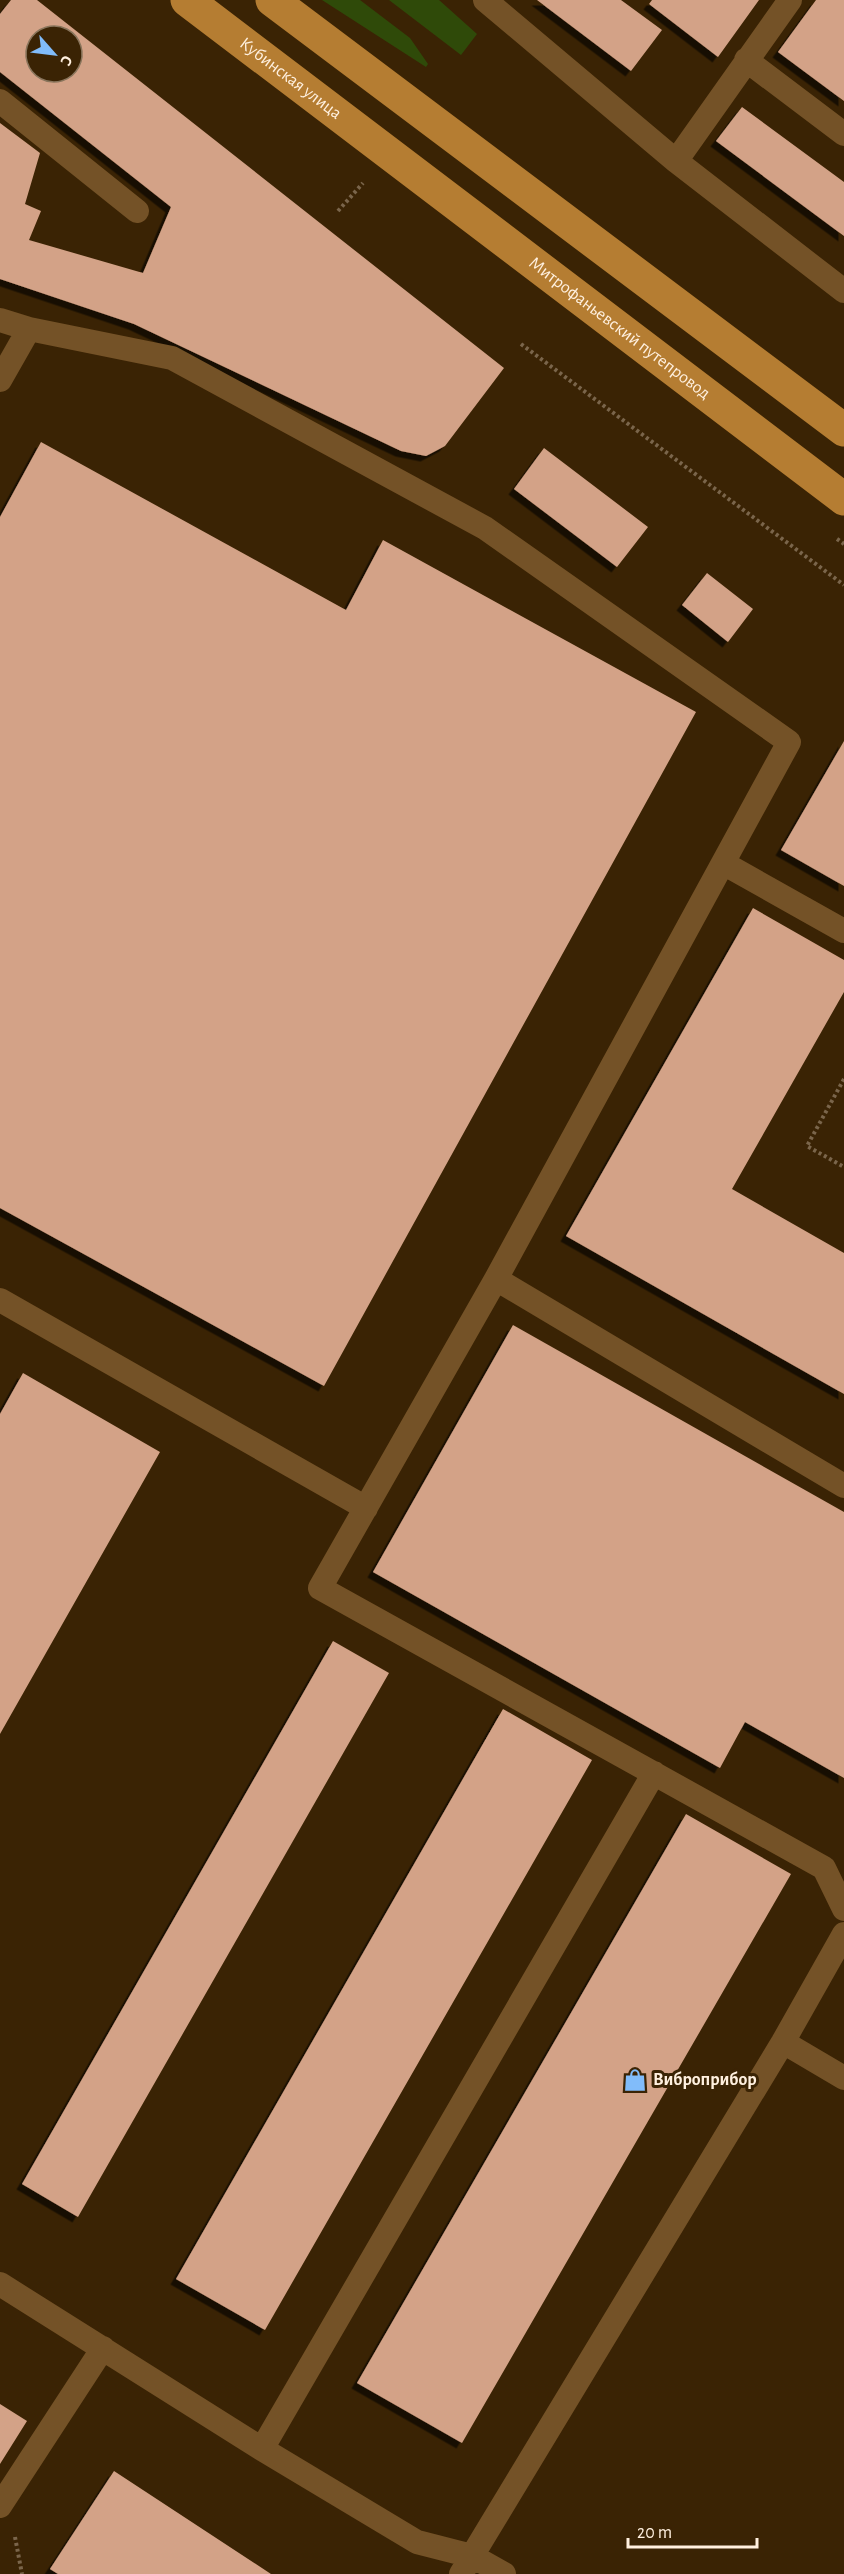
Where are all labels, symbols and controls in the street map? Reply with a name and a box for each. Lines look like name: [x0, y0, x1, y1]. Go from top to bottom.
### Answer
north arrow: [24, 24, 84, 84]
street label: Кубинская улица: [236, 34, 345, 123]
text: С: [57, 53, 76, 68]
street label: Митрофаньевский путепровод: [525, 254, 714, 403]
shop icon: Виброприбор: [622, 2067, 648, 2093]
place label: Виброприбор: [653, 2071, 757, 2089]
scale bar: [628, 2511, 757, 2549]
text: 20 m: [637, 2524, 672, 2542]

